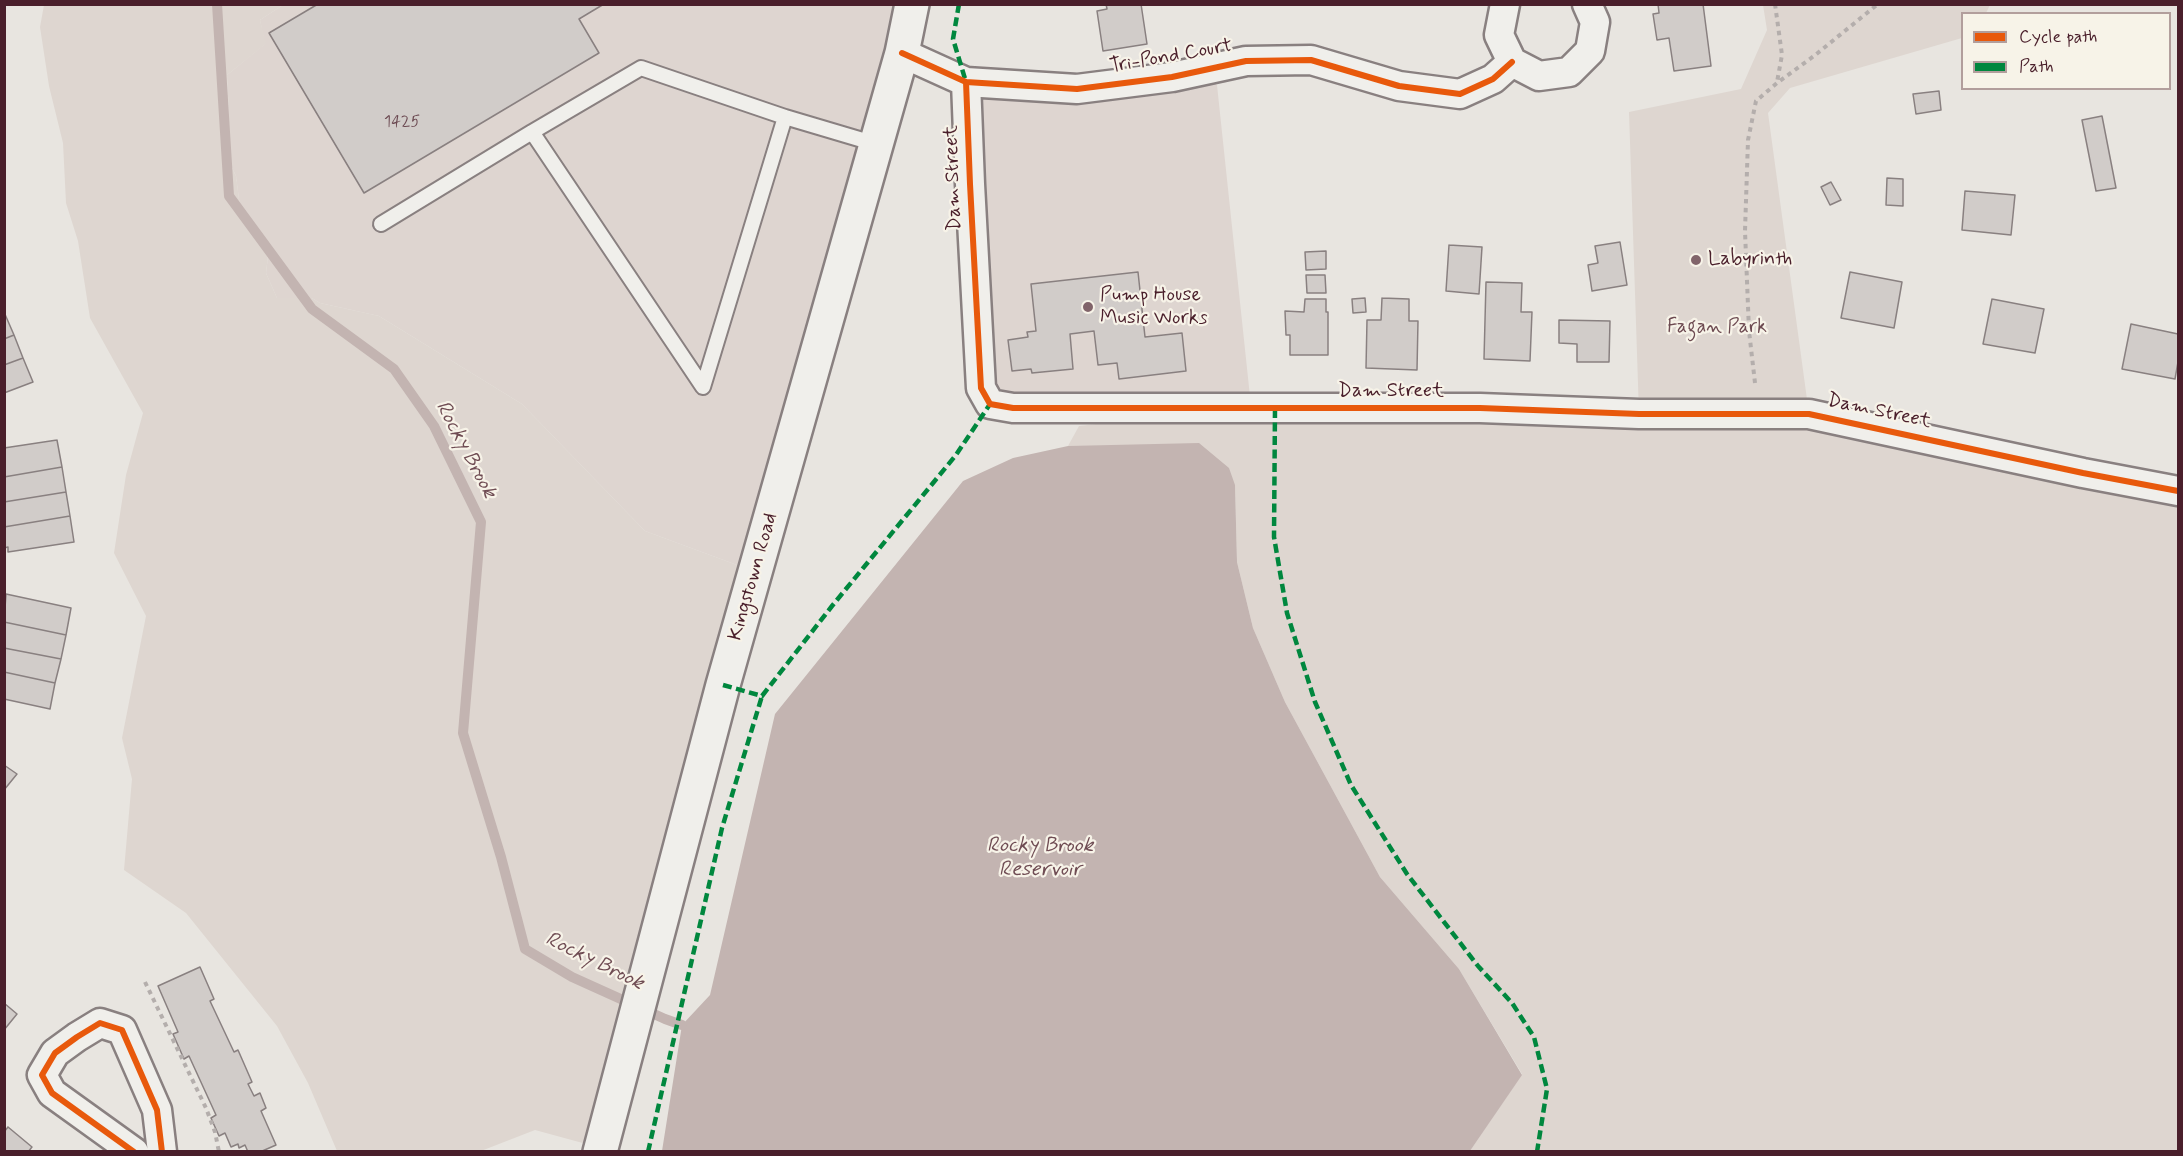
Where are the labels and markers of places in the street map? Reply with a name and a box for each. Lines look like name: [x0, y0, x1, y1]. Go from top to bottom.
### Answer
place label: Labyrinth: [1708, 248, 1792, 272]
marker: Labyrinth: [1689, 253, 1703, 267]
place label: Pump House Music Works: [1100, 284, 1207, 331]
marker: Pump House Music Works: [1081, 300, 1095, 314]

